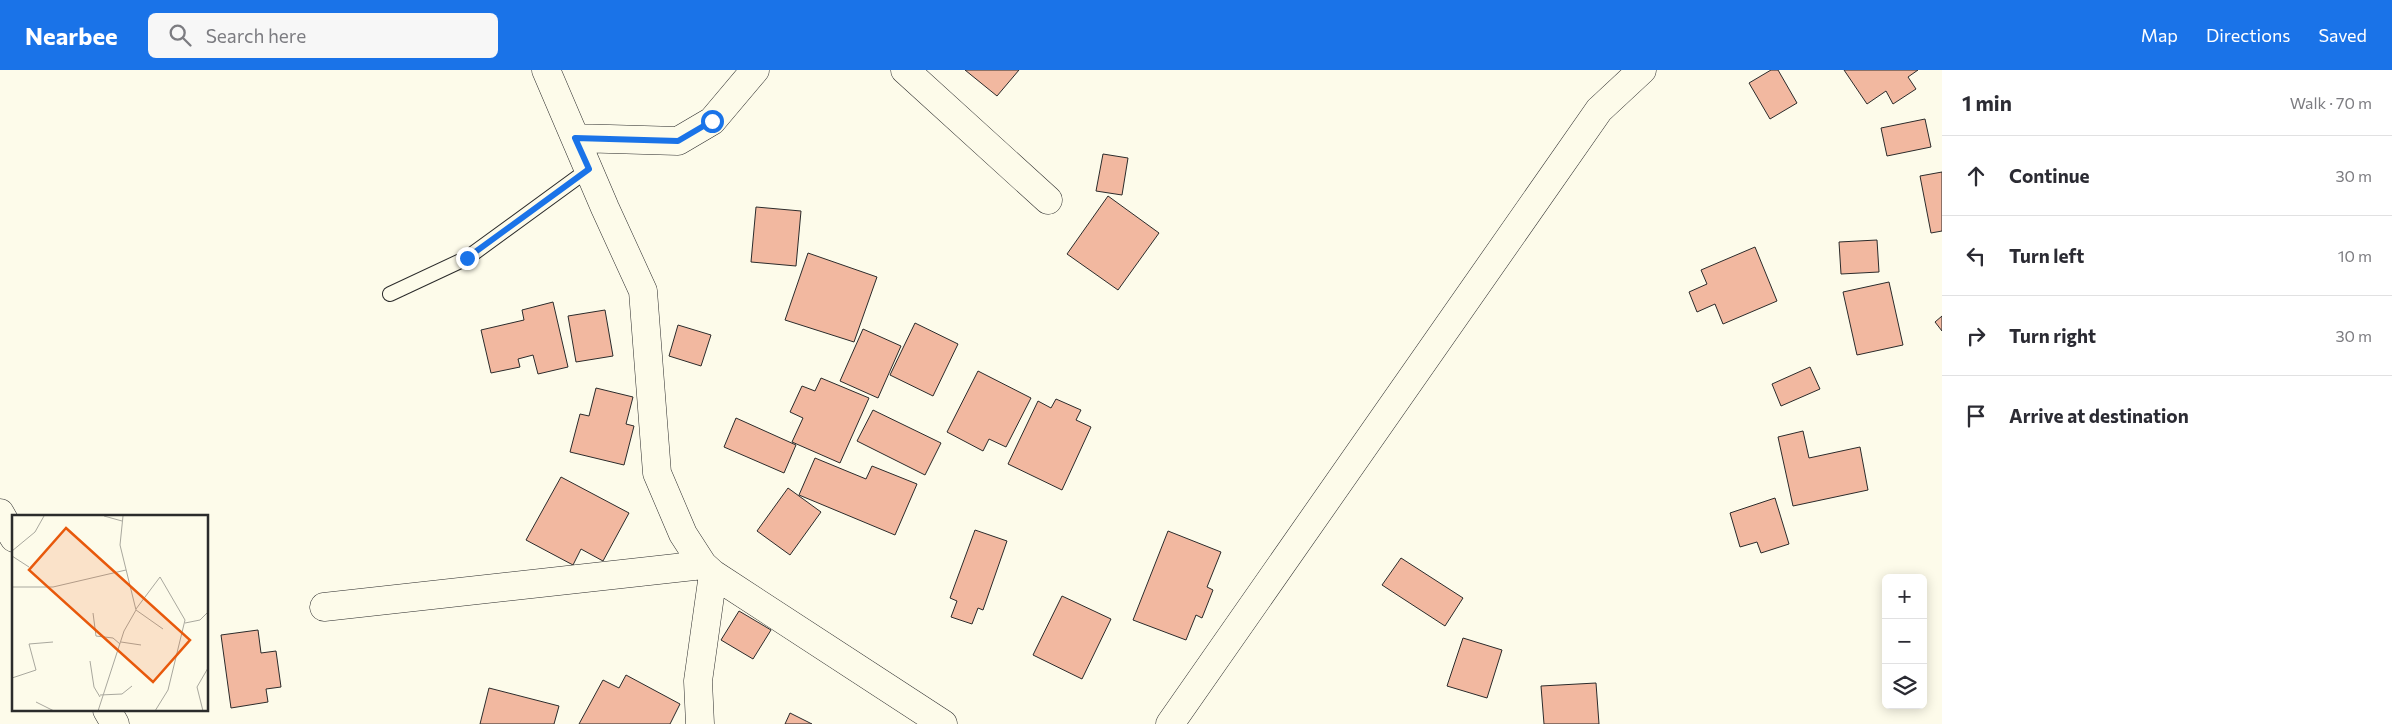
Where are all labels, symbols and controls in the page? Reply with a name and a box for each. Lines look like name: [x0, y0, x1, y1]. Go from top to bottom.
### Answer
search box: [148, 13, 498, 58]
text: Nearbee: [25, 21, 118, 50]
icon: search: [166, 21, 194, 49]
text: Search here: [206, 24, 306, 47]
text: Map: [2141, 24, 2178, 46]
text: Directions: [2206, 24, 2290, 46]
text: Saved: [2318, 24, 2367, 46]
text: 1 min: [1962, 90, 2012, 115]
text: Walk · 70 m: [2290, 93, 2372, 112]
route start: [701, 110, 724, 133]
icon: ahead: [1962, 162, 1990, 190]
text: Continue: [2009, 164, 2089, 187]
text: 30 m: [2335, 166, 2372, 185]
icon: left: [1962, 242, 1990, 270]
text: Turn left: [2009, 244, 2084, 267]
text: 10 m: [2338, 246, 2372, 265]
route end: [456, 247, 479, 270]
icon: right: [1962, 322, 1990, 350]
text: Turn right: [2009, 324, 2096, 347]
text: 30 m: [2335, 326, 2372, 345]
icon: arrive: [1962, 402, 1990, 430]
text: Arrive at destination: [2009, 404, 2189, 427]
inset map: [12, 515, 209, 712]
map controls: [1882, 574, 1927, 709]
button: +: [1882, 574, 1927, 619]
button: −: [1882, 619, 1927, 664]
button: layers: [1882, 664, 1927, 709]

